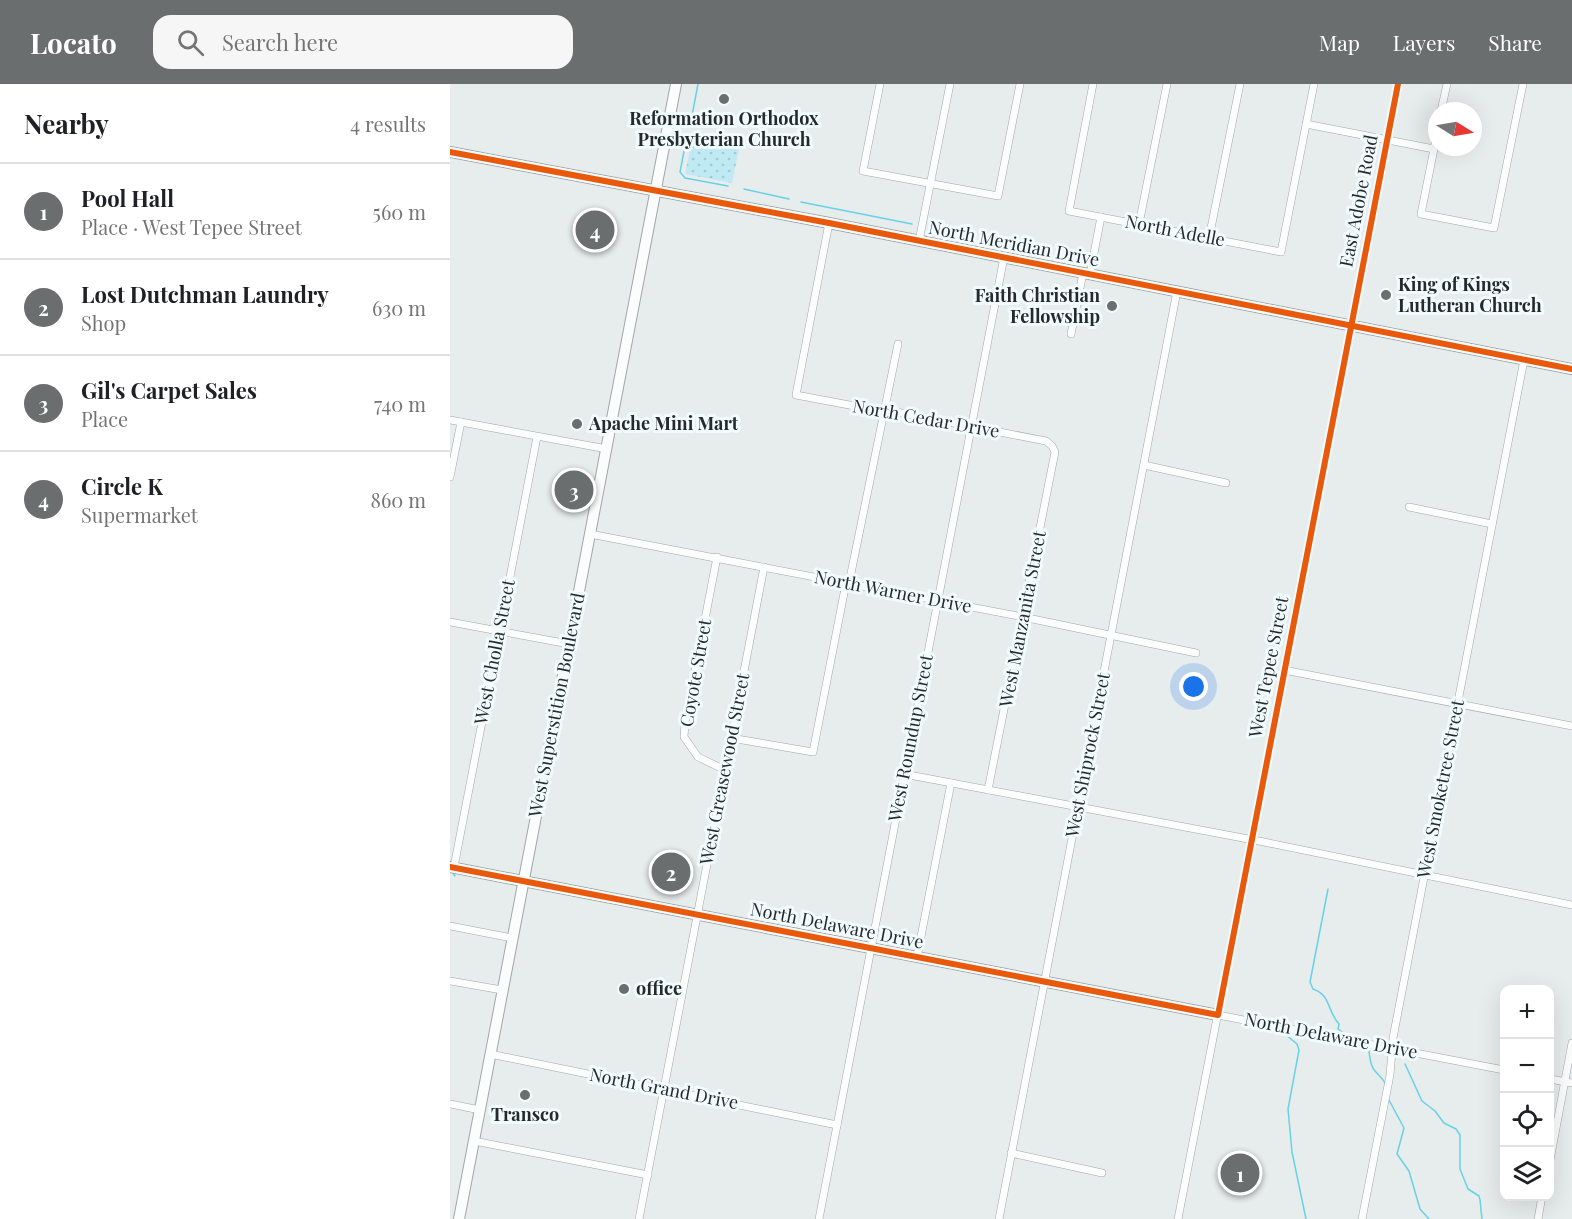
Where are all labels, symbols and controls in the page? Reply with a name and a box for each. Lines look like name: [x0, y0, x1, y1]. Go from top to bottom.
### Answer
search box: [153, 15, 573, 69]
text: Locato: [30, 24, 117, 61]
icon: search: [174, 26, 207, 59]
text: Search here: [222, 27, 338, 57]
text: Map: [1319, 28, 1360, 56]
text: Layers: [1393, 28, 1455, 56]
text: Share: [1488, 28, 1542, 56]
marker: Reformation Orthodox Presbyterian Church: [717, 92, 731, 106]
north arrow: [1428, 102, 1482, 156]
text: Nearby: [24, 106, 109, 141]
place label: Reformation Orthodox Presbyterian Church: [629, 106, 819, 151]
text: 4 results: [350, 110, 426, 137]
street label: East Adobe Road: [1333, 132, 1383, 269]
text: Pool Hall: [81, 183, 174, 213]
text: 1: [40, 198, 47, 225]
text: 560 m: [373, 198, 426, 225]
pin: 4: [576, 208, 614, 252]
street label: North Adelle: [1123, 209, 1227, 251]
text: Place · West Tepee Street: [81, 213, 302, 240]
street label: North Meridian Drive: [927, 215, 1102, 271]
place label: King of Kings Lutheran Church: [1398, 272, 1542, 317]
text: Lost Dutchman Laundry: [81, 279, 329, 309]
place label: Faith Christian Fellowship: [975, 283, 1100, 328]
marker: King of Kings Lutheran Church: [1379, 288, 1393, 302]
text: 2: [38, 294, 49, 321]
text: 630 m: [372, 294, 426, 321]
marker: Faith Christian Fellowship: [1105, 299, 1119, 313]
text: Shop: [81, 309, 126, 336]
text: Gil's Carpet Sales: [81, 375, 257, 405]
text: 3: [39, 390, 48, 417]
text: 740 m: [374, 390, 426, 417]
street label: North Cedar Drive: [851, 393, 1002, 443]
text: Place: [81, 405, 128, 432]
place label: Apache Mini Mart: [588, 411, 739, 435]
marker: Apache Mini Mart: [570, 417, 584, 431]
pin: 3: [554, 468, 594, 512]
text: Circle K: [81, 471, 163, 501]
text: 4: [38, 486, 49, 513]
text: 860 m: [371, 486, 426, 513]
text: Supermarket: [81, 501, 198, 528]
street label: West Manzanita Street: [993, 528, 1051, 710]
street label: North Warner Drive: [813, 564, 974, 618]
street label: West Cholla Street: [468, 577, 520, 727]
street label: West Superstition Boulevard: [522, 590, 590, 820]
street label: West Tepee Street: [1242, 594, 1294, 740]
street label: Coyote Street: [674, 616, 716, 729]
street label: West Roundup Street: [882, 652, 938, 824]
street label: West Greasewood Street: [693, 670, 755, 868]
street label: West Shiprock Street: [1059, 670, 1115, 840]
your location: [1179, 672, 1208, 701]
street label: West Smoketree Street: [1411, 697, 1469, 881]
pin: 2: [652, 850, 690, 894]
street label: North Delaware Drive: [749, 896, 926, 954]
place label: office: [636, 976, 682, 1000]
marker: office: [617, 982, 631, 996]
map controls: [1500, 985, 1554, 1201]
button: +: [1500, 985, 1554, 1039]
street label: North Delaware Drive: [1243, 1006, 1420, 1064]
button: −: [1500, 1039, 1554, 1093]
street label: North Grand Drive: [588, 1062, 741, 1114]
marker: Transco: [518, 1088, 532, 1102]
button: locate: [1500, 1093, 1554, 1147]
place label: Transco: [491, 1102, 559, 1126]
button: layers: [1500, 1147, 1554, 1201]
pin: 1: [1220, 1150, 1260, 1196]

